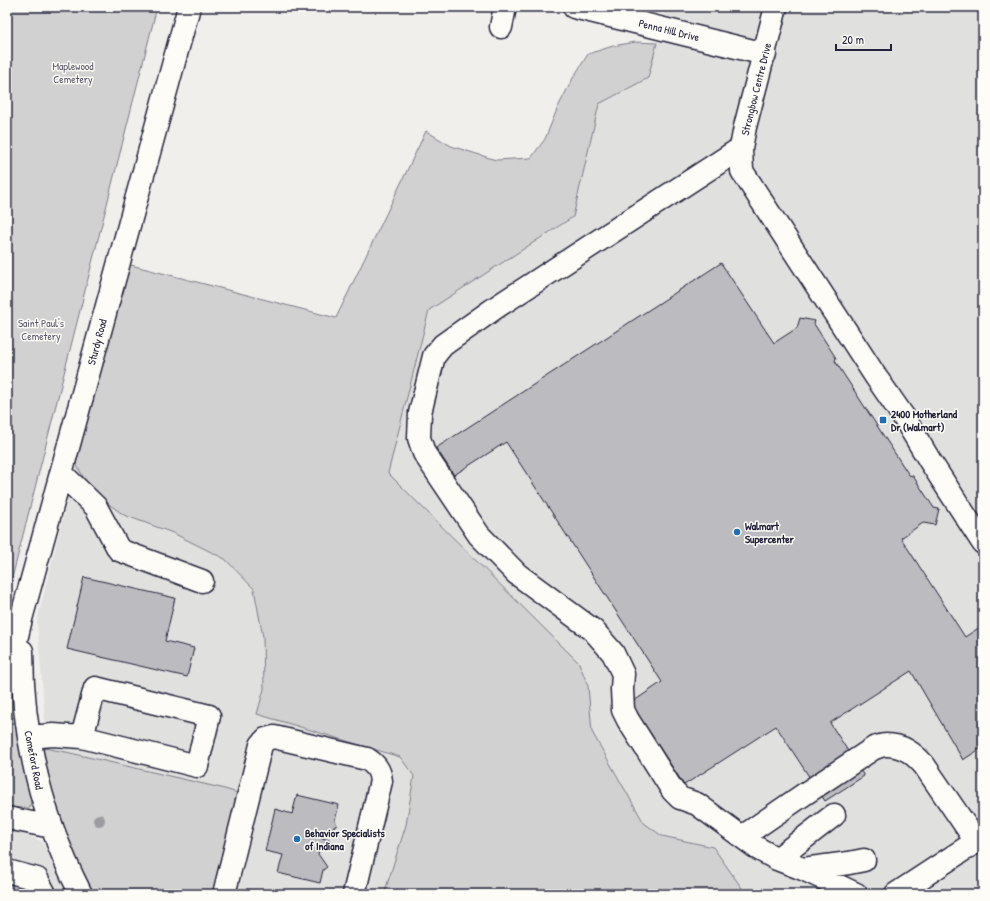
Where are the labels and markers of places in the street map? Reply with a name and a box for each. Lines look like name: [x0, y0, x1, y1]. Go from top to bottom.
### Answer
place label: 2400 Motherland Dr (Walmart): [891, 407, 958, 434]
marker: 2400 Motherland Dr (Walmart): [878, 415, 888, 425]
place label: Walmart Supercenter: [745, 519, 795, 547]
marker: Walmart Supercenter: [732, 527, 742, 537]
place label: Behavior Specialists of Indiana: [305, 826, 386, 853]
marker: Behavior Specialists of Indiana: [292, 834, 302, 844]

